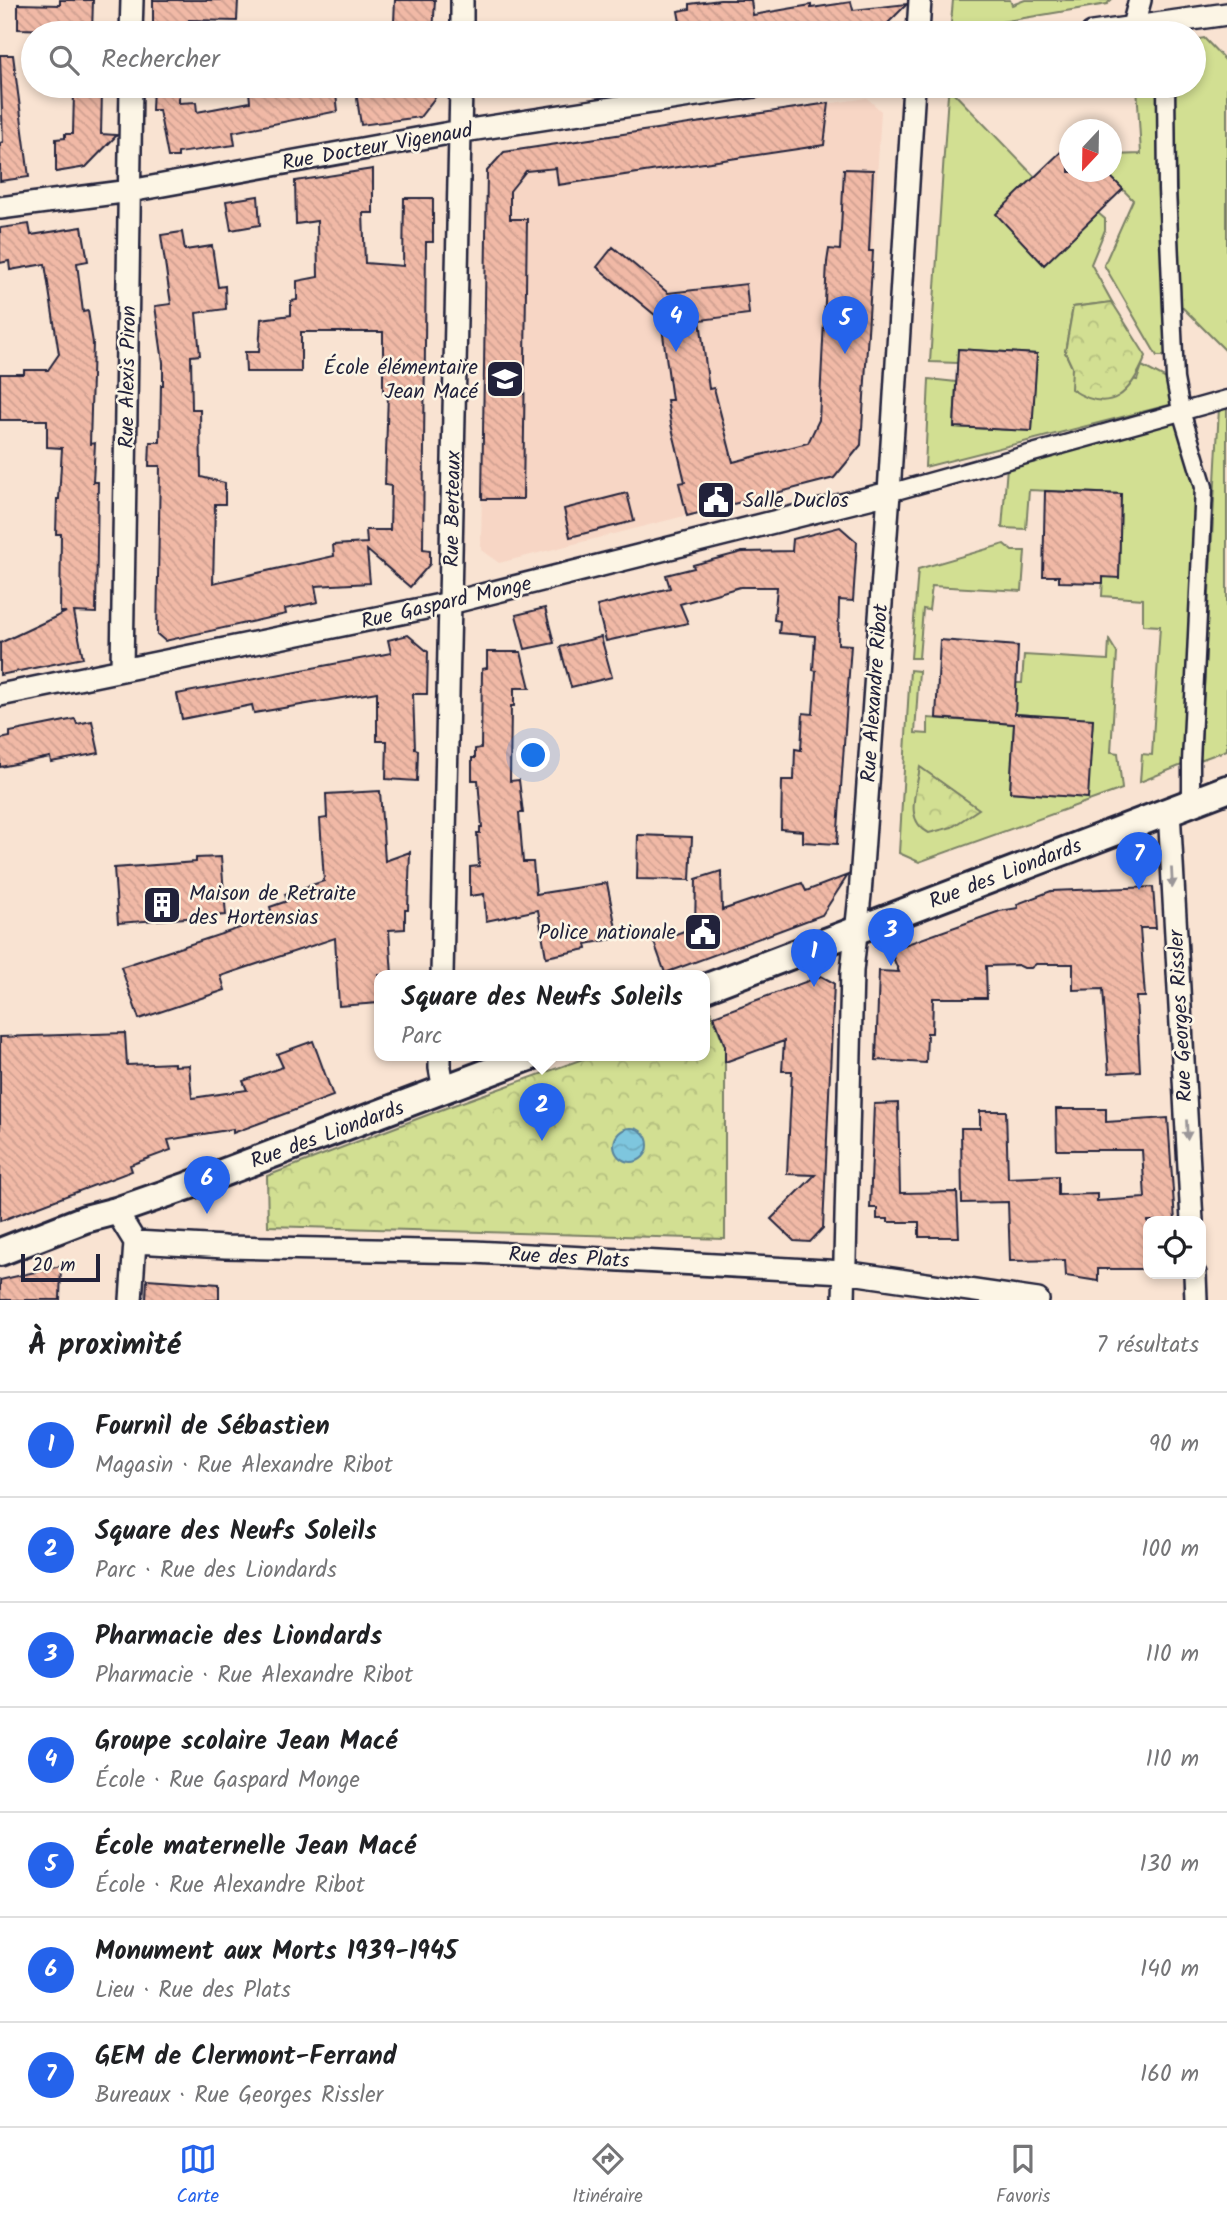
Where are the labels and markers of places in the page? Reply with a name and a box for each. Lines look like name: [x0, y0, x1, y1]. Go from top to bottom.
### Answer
pin: 4: [653, 294, 699, 352]
pin: 5: [822, 296, 868, 354]
place label: École élémentaire Jean Macé: [324, 352, 479, 409]
school or university icon: École élémentaire Jean Macé: [484, 358, 526, 400]
public building icon: Salle Duclos: [695, 479, 737, 521]
place label: Salle Duclos: [743, 485, 849, 518]
pin: 7: [1116, 832, 1162, 890]
place label: Maison de Retraite des Hortensias: [189, 878, 357, 935]
building icon: Maison de Retraite des Hortensias: [141, 884, 183, 926]
pin: 3: [868, 908, 914, 966]
public building icon: Police nationale: [682, 911, 724, 953]
place label: Police nationale: [538, 917, 677, 950]
pin: 1: [791, 929, 837, 987]
pin: 2: [519, 1083, 565, 1141]
pin: 6: [184, 1156, 230, 1214]

